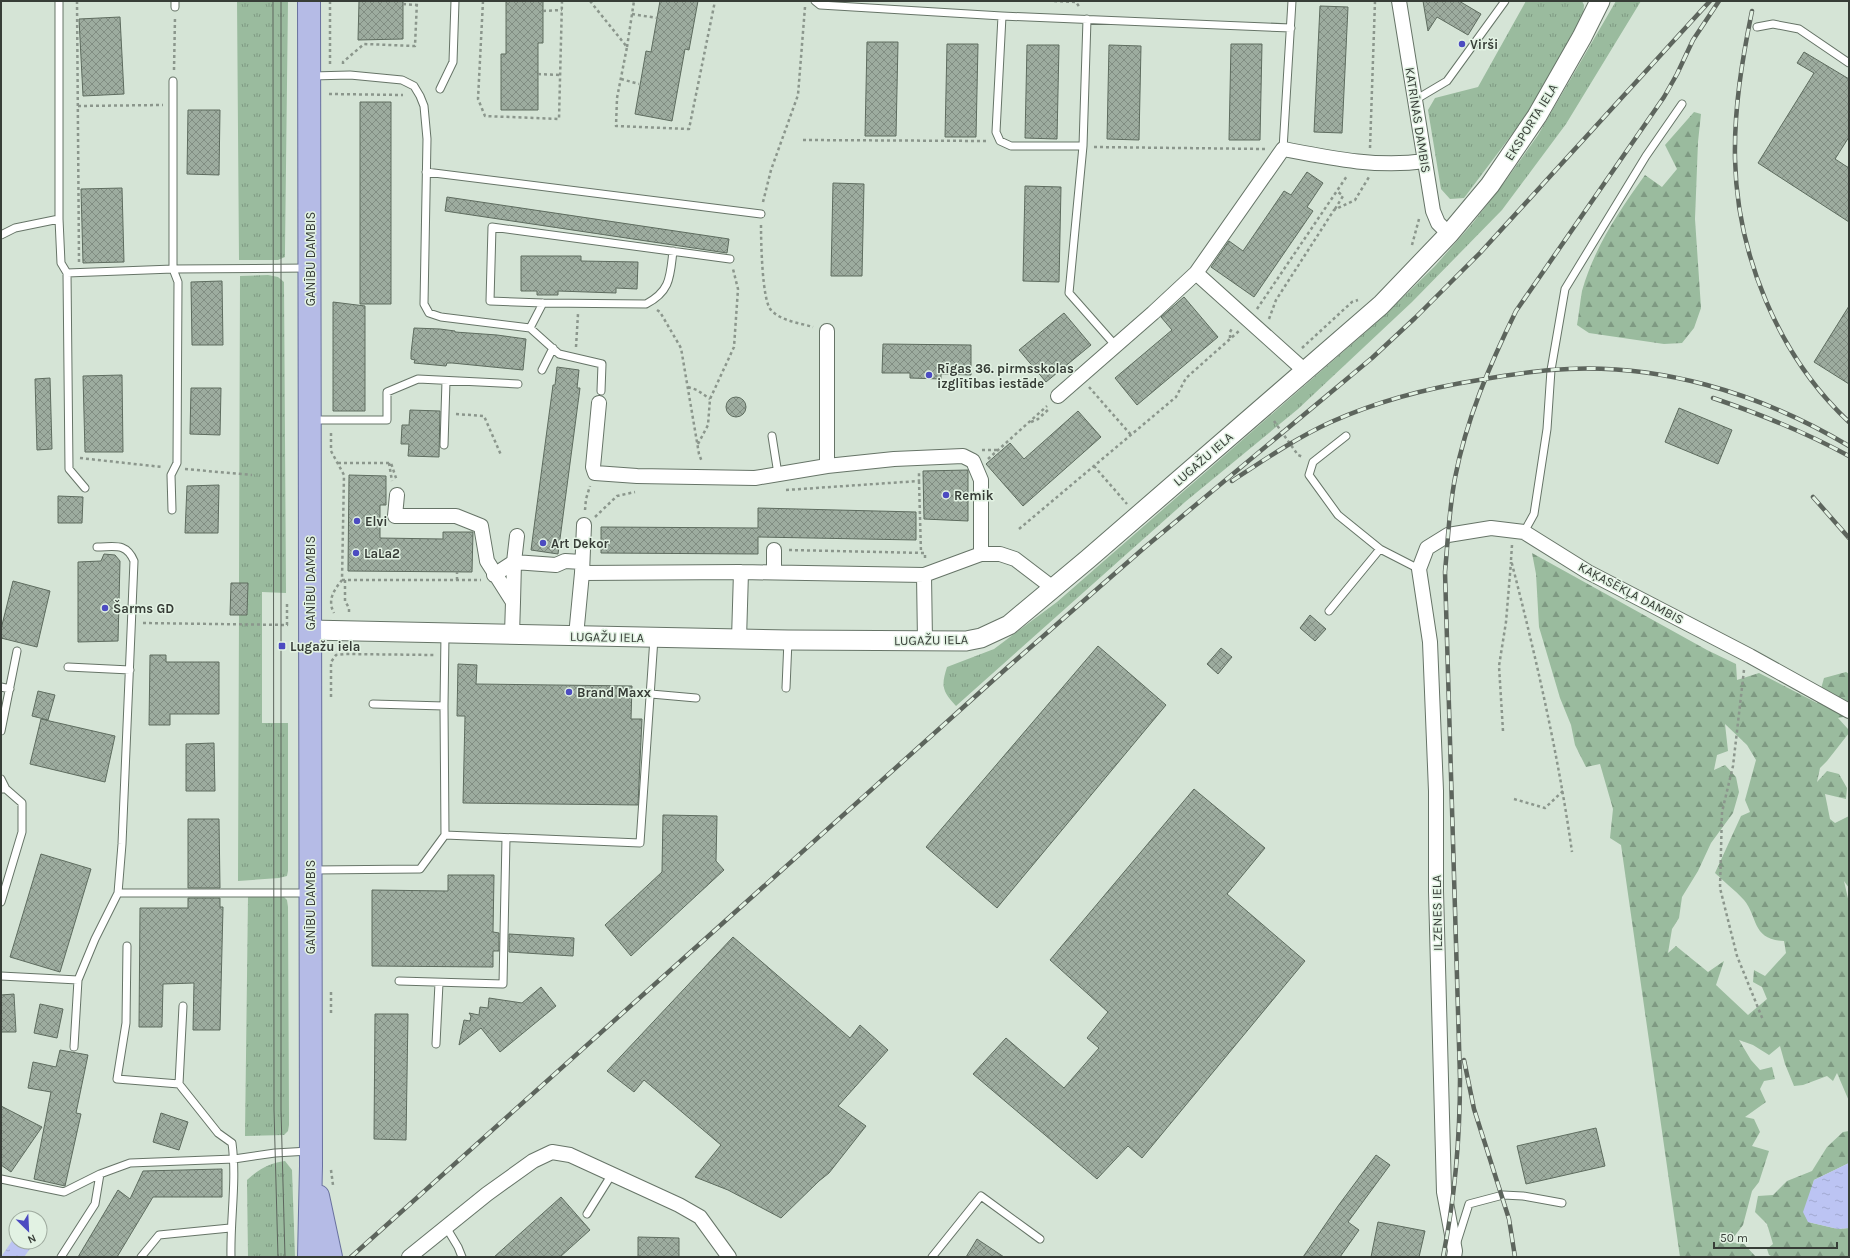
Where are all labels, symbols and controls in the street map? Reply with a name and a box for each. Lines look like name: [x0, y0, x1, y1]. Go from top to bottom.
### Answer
place label: Virši: [1470, 37, 1498, 52]
marker: Virši: [1457, 39, 1467, 49]
street label: KATRĪNAS DAMBIS: [1402, 66, 1434, 174]
street label: EKSPORTA IELA: [1501, 80, 1561, 163]
street label: GANĪBU DAMBIS: [303, 212, 318, 306]
place label: Rīgas 36. pirmsskolas izglītības iestāde: [937, 361, 1074, 391]
marker: Rīgas 36. pirmsskolas izglītības iestāde: [924, 370, 934, 380]
street label: LUGAŽU IELA: [1169, 428, 1236, 489]
place label: Remik: [954, 488, 994, 503]
marker: Remik: [941, 490, 951, 500]
place label: Elvi: [365, 514, 388, 529]
marker: Elvi: [352, 516, 362, 526]
street label: GANĪBU DAMBIS: [303, 536, 318, 630]
place label: Art Dekor: [551, 536, 610, 551]
marker: Art Dekor: [538, 538, 548, 548]
place label: LaLa2: [364, 546, 400, 561]
marker: LaLa2: [351, 548, 361, 558]
street label: KAĶASĒKĻA DAMBIS: [1575, 559, 1686, 628]
place label: Šarms GD: [113, 599, 174, 616]
marker: Šarms GD: [100, 603, 110, 613]
street label: LUGAŽU IELA: [570, 628, 645, 645]
street label: LUGAŽU IELA: [894, 631, 969, 648]
place label: Lugažu iela: [290, 639, 360, 654]
marker: Lugažu iela: [277, 641, 287, 651]
place label: Brand Maxx: [577, 685, 651, 700]
marker: Brand Maxx: [564, 687, 574, 697]
street label: GANĪBU DAMBIS: [303, 860, 318, 954]
street label: ILZENES IELA: [1429, 874, 1445, 951]
north arrow: [8, 1210, 48, 1250]
scale bar: [1714, 1224, 1837, 1250]
text: N: [26, 1231, 38, 1246]
text: 50 m: [1720, 1231, 1748, 1245]

